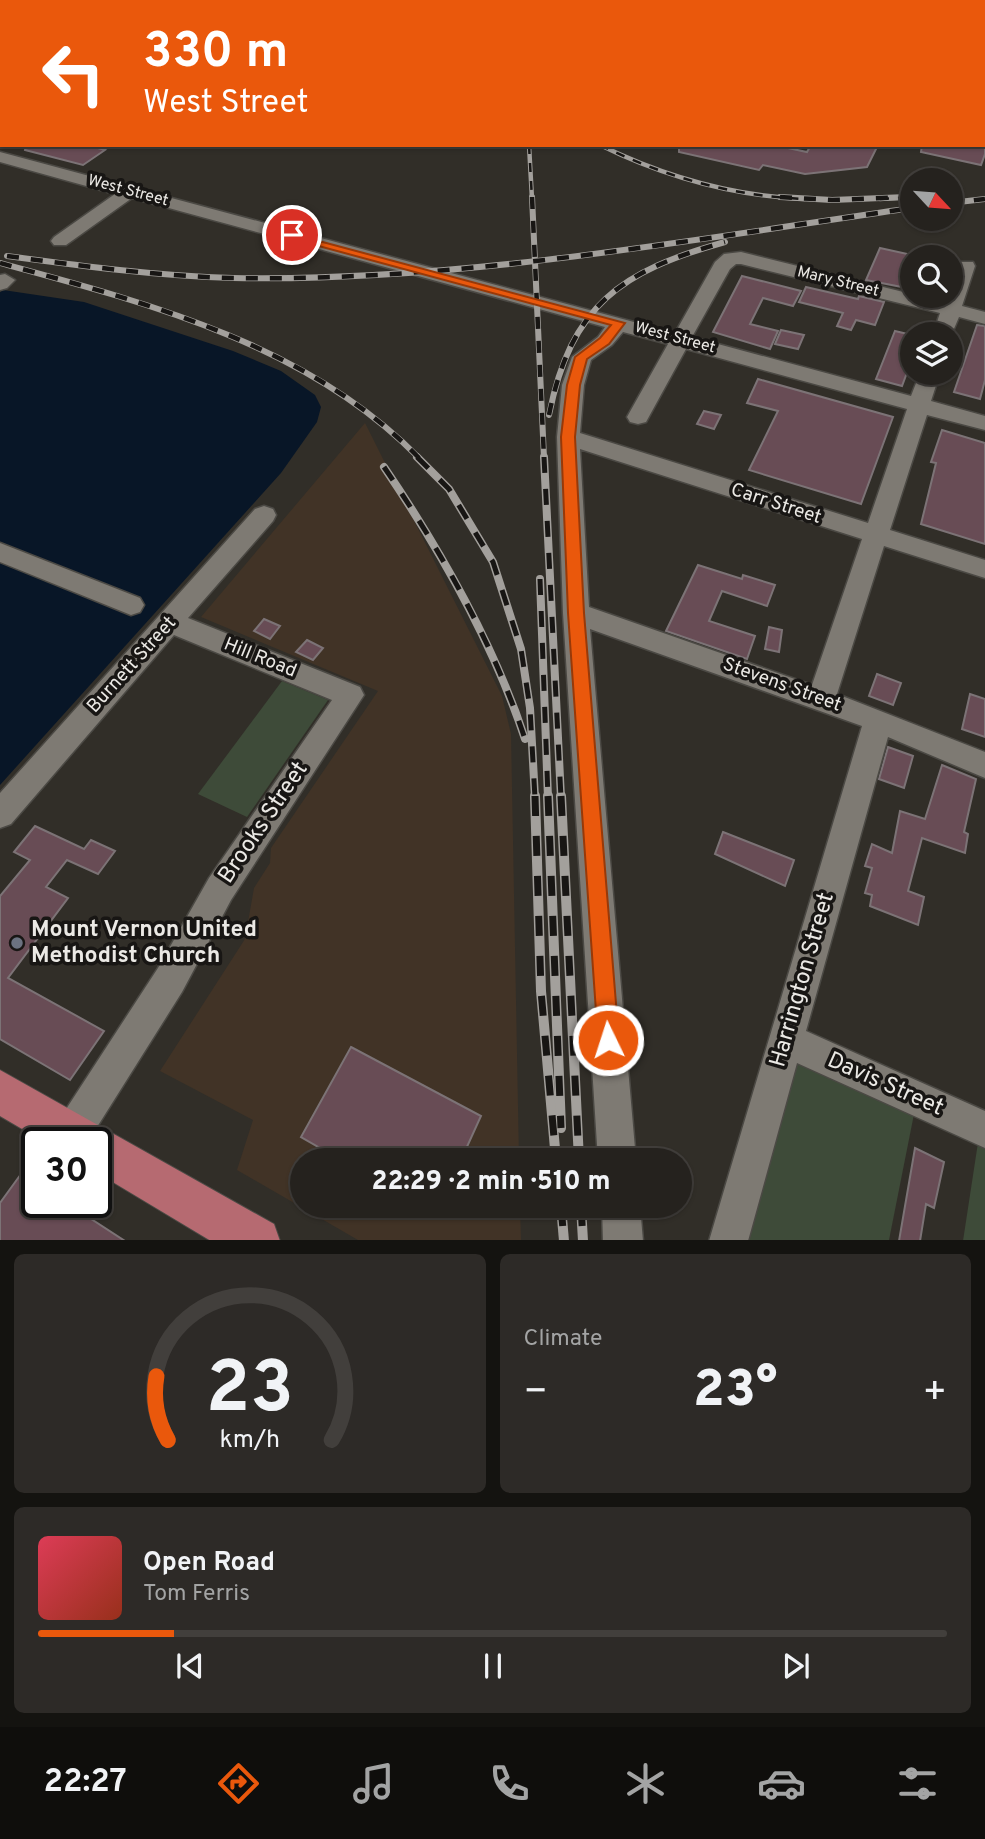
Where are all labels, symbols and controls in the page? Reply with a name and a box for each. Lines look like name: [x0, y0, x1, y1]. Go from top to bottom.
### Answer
text: 330 m: [143, 23, 288, 85]
icon: left: [28, 28, 119, 119]
text: West Street: [143, 84, 309, 124]
north arrow: [900, 168, 962, 231]
map controls: [900, 168, 963, 385]
street label: West Street: [85, 171, 171, 211]
pin: [262, 205, 322, 265]
icon: arrive: [273, 216, 311, 254]
button: search: [900, 245, 963, 308]
street label: Mary Street: [795, 262, 881, 302]
street label: West Street: [632, 318, 718, 358]
button: layers: [900, 322, 963, 385]
street label: Carr Street: [728, 478, 824, 530]
street label: Burnett Street: [82, 611, 182, 719]
street label: Hill Road: [220, 633, 300, 683]
street label: Stevens Street: [719, 652, 845, 718]
street label: Brooks Street: [213, 757, 315, 889]
street label: Harrington Street: [764, 889, 842, 1071]
place label: Mount Vernon United Methodist Church: [31, 916, 257, 971]
marker: Mount Vernon United Methodist Church: [9, 935, 25, 951]
position arrow: [571, 1003, 645, 1077]
street label: Davis Street: [822, 1046, 948, 1124]
speed limit sign: 30: [21, 1127, 112, 1218]
text: 22:29 · 2 min · 510 m: [372, 1166, 610, 1199]
text: Climate: [524, 1325, 602, 1354]
text: 23: [206, 1346, 294, 1438]
text: 23°: [693, 1359, 778, 1425]
text: −: [524, 1369, 548, 1418]
text: +: [922, 1369, 947, 1418]
text: km/h: [219, 1424, 280, 1456]
text: Open Road: [143, 1547, 275, 1580]
text: Tom Ferris: [143, 1580, 250, 1609]
icon: previous: [171, 1647, 209, 1685]
icon: pause: [474, 1647, 512, 1685]
icon: next: [777, 1647, 815, 1685]
icon: directions: [214, 1759, 263, 1808]
icon: music: [349, 1759, 398, 1808]
icon: phone: [485, 1759, 534, 1808]
icon: climate: [621, 1759, 670, 1808]
icon: car: [757, 1759, 806, 1808]
icon: filters: [893, 1759, 942, 1808]
text: 22:27: [43, 1763, 127, 1803]

